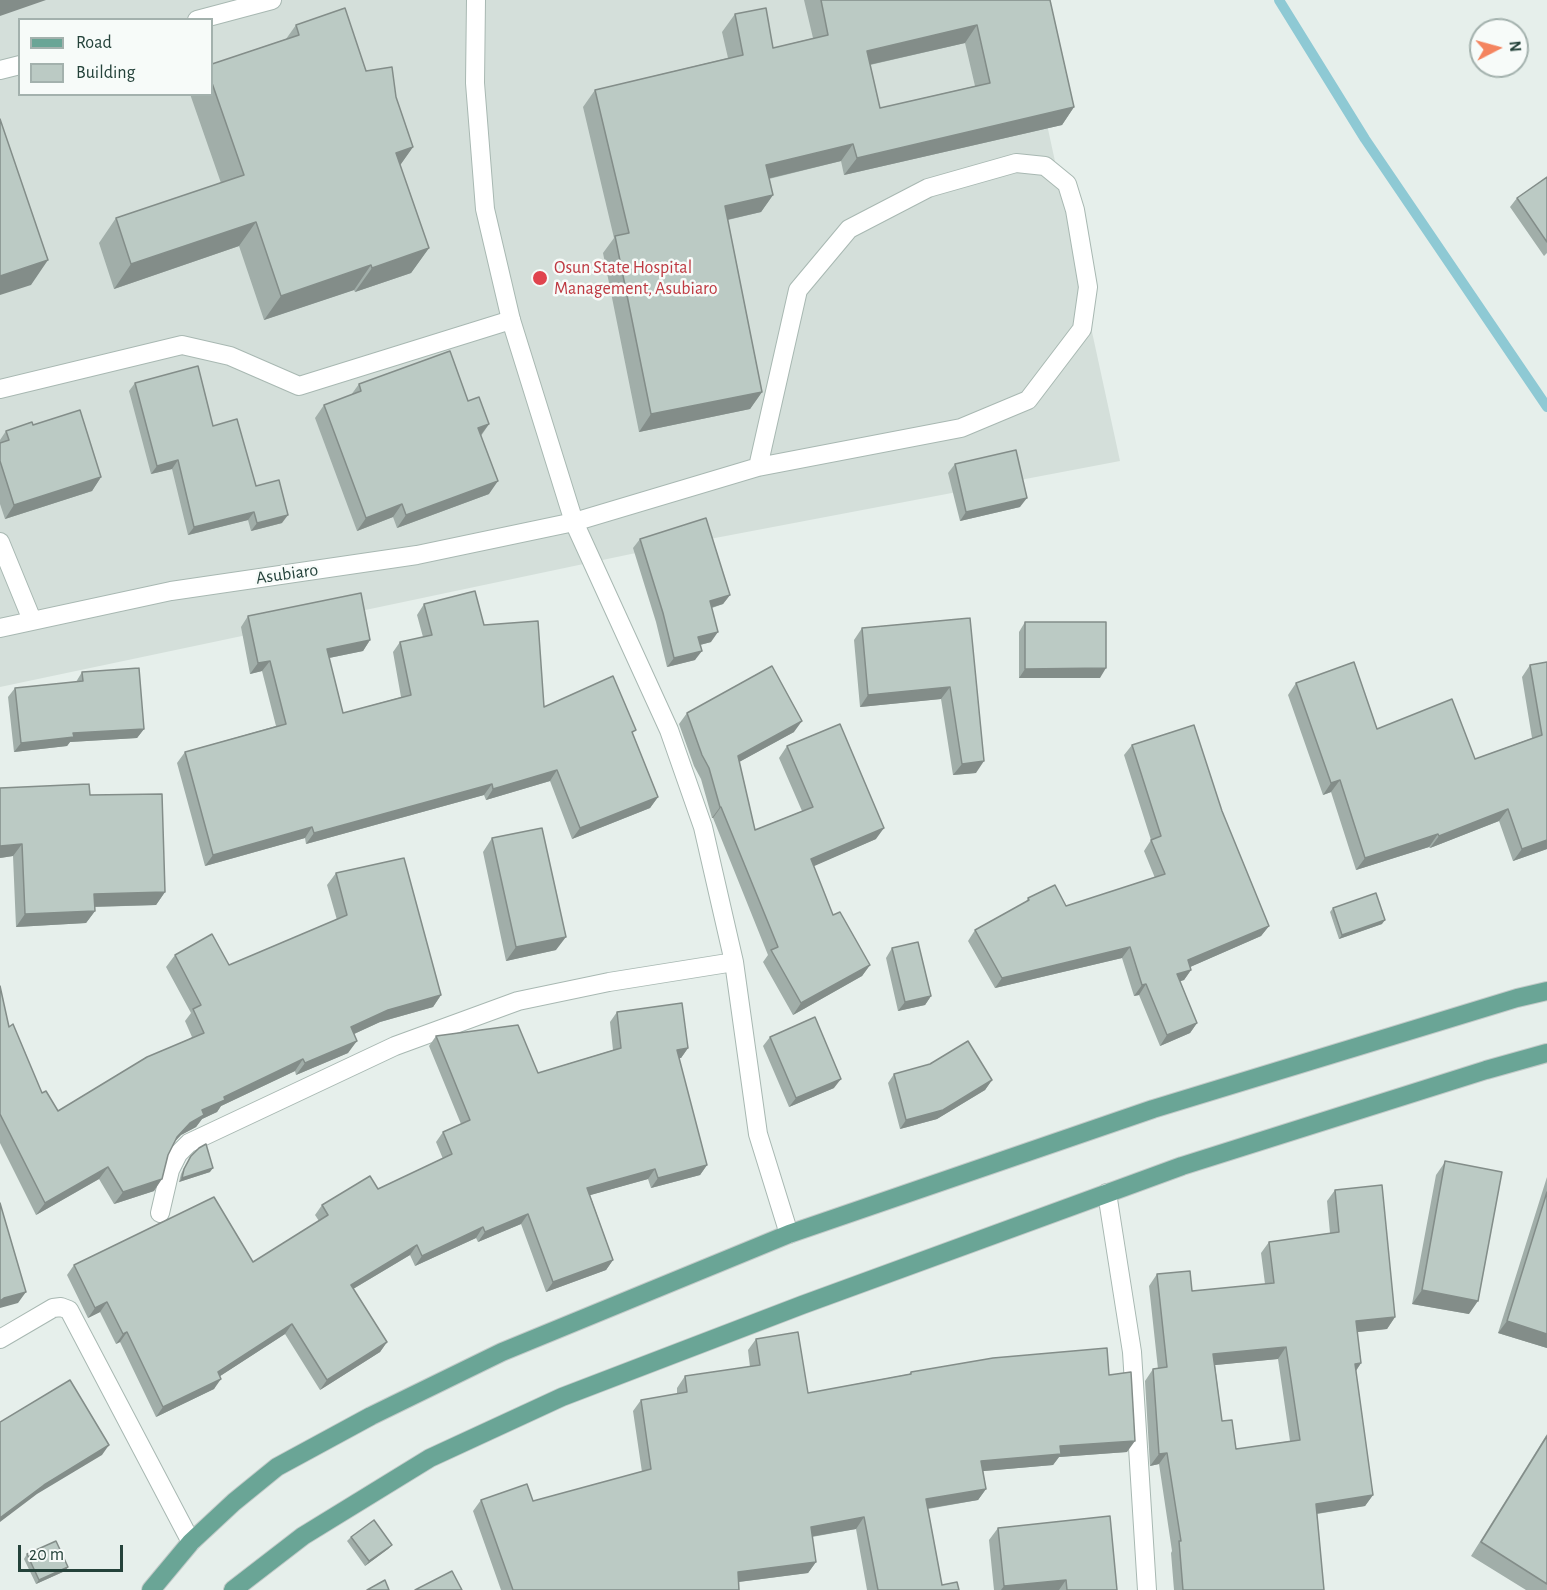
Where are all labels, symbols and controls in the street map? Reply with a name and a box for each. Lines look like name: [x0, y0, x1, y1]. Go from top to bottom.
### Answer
legend: [18, 18, 213, 96]
north arrow: [1469, 18, 1529, 78]
text: Road: [76, 34, 112, 52]
text: N: [1506, 40, 1523, 53]
text: Building: [76, 64, 135, 82]
place label: Osun State Hospital Management, Asubiaro: [554, 257, 718, 300]
marker: Osun State Hospital Management, Asubiaro: [531, 269, 549, 287]
street label: Asubiaro: [254, 559, 320, 589]
scale bar: [21, 1533, 126, 1571]
text: 20 m: [29, 1546, 64, 1564]

